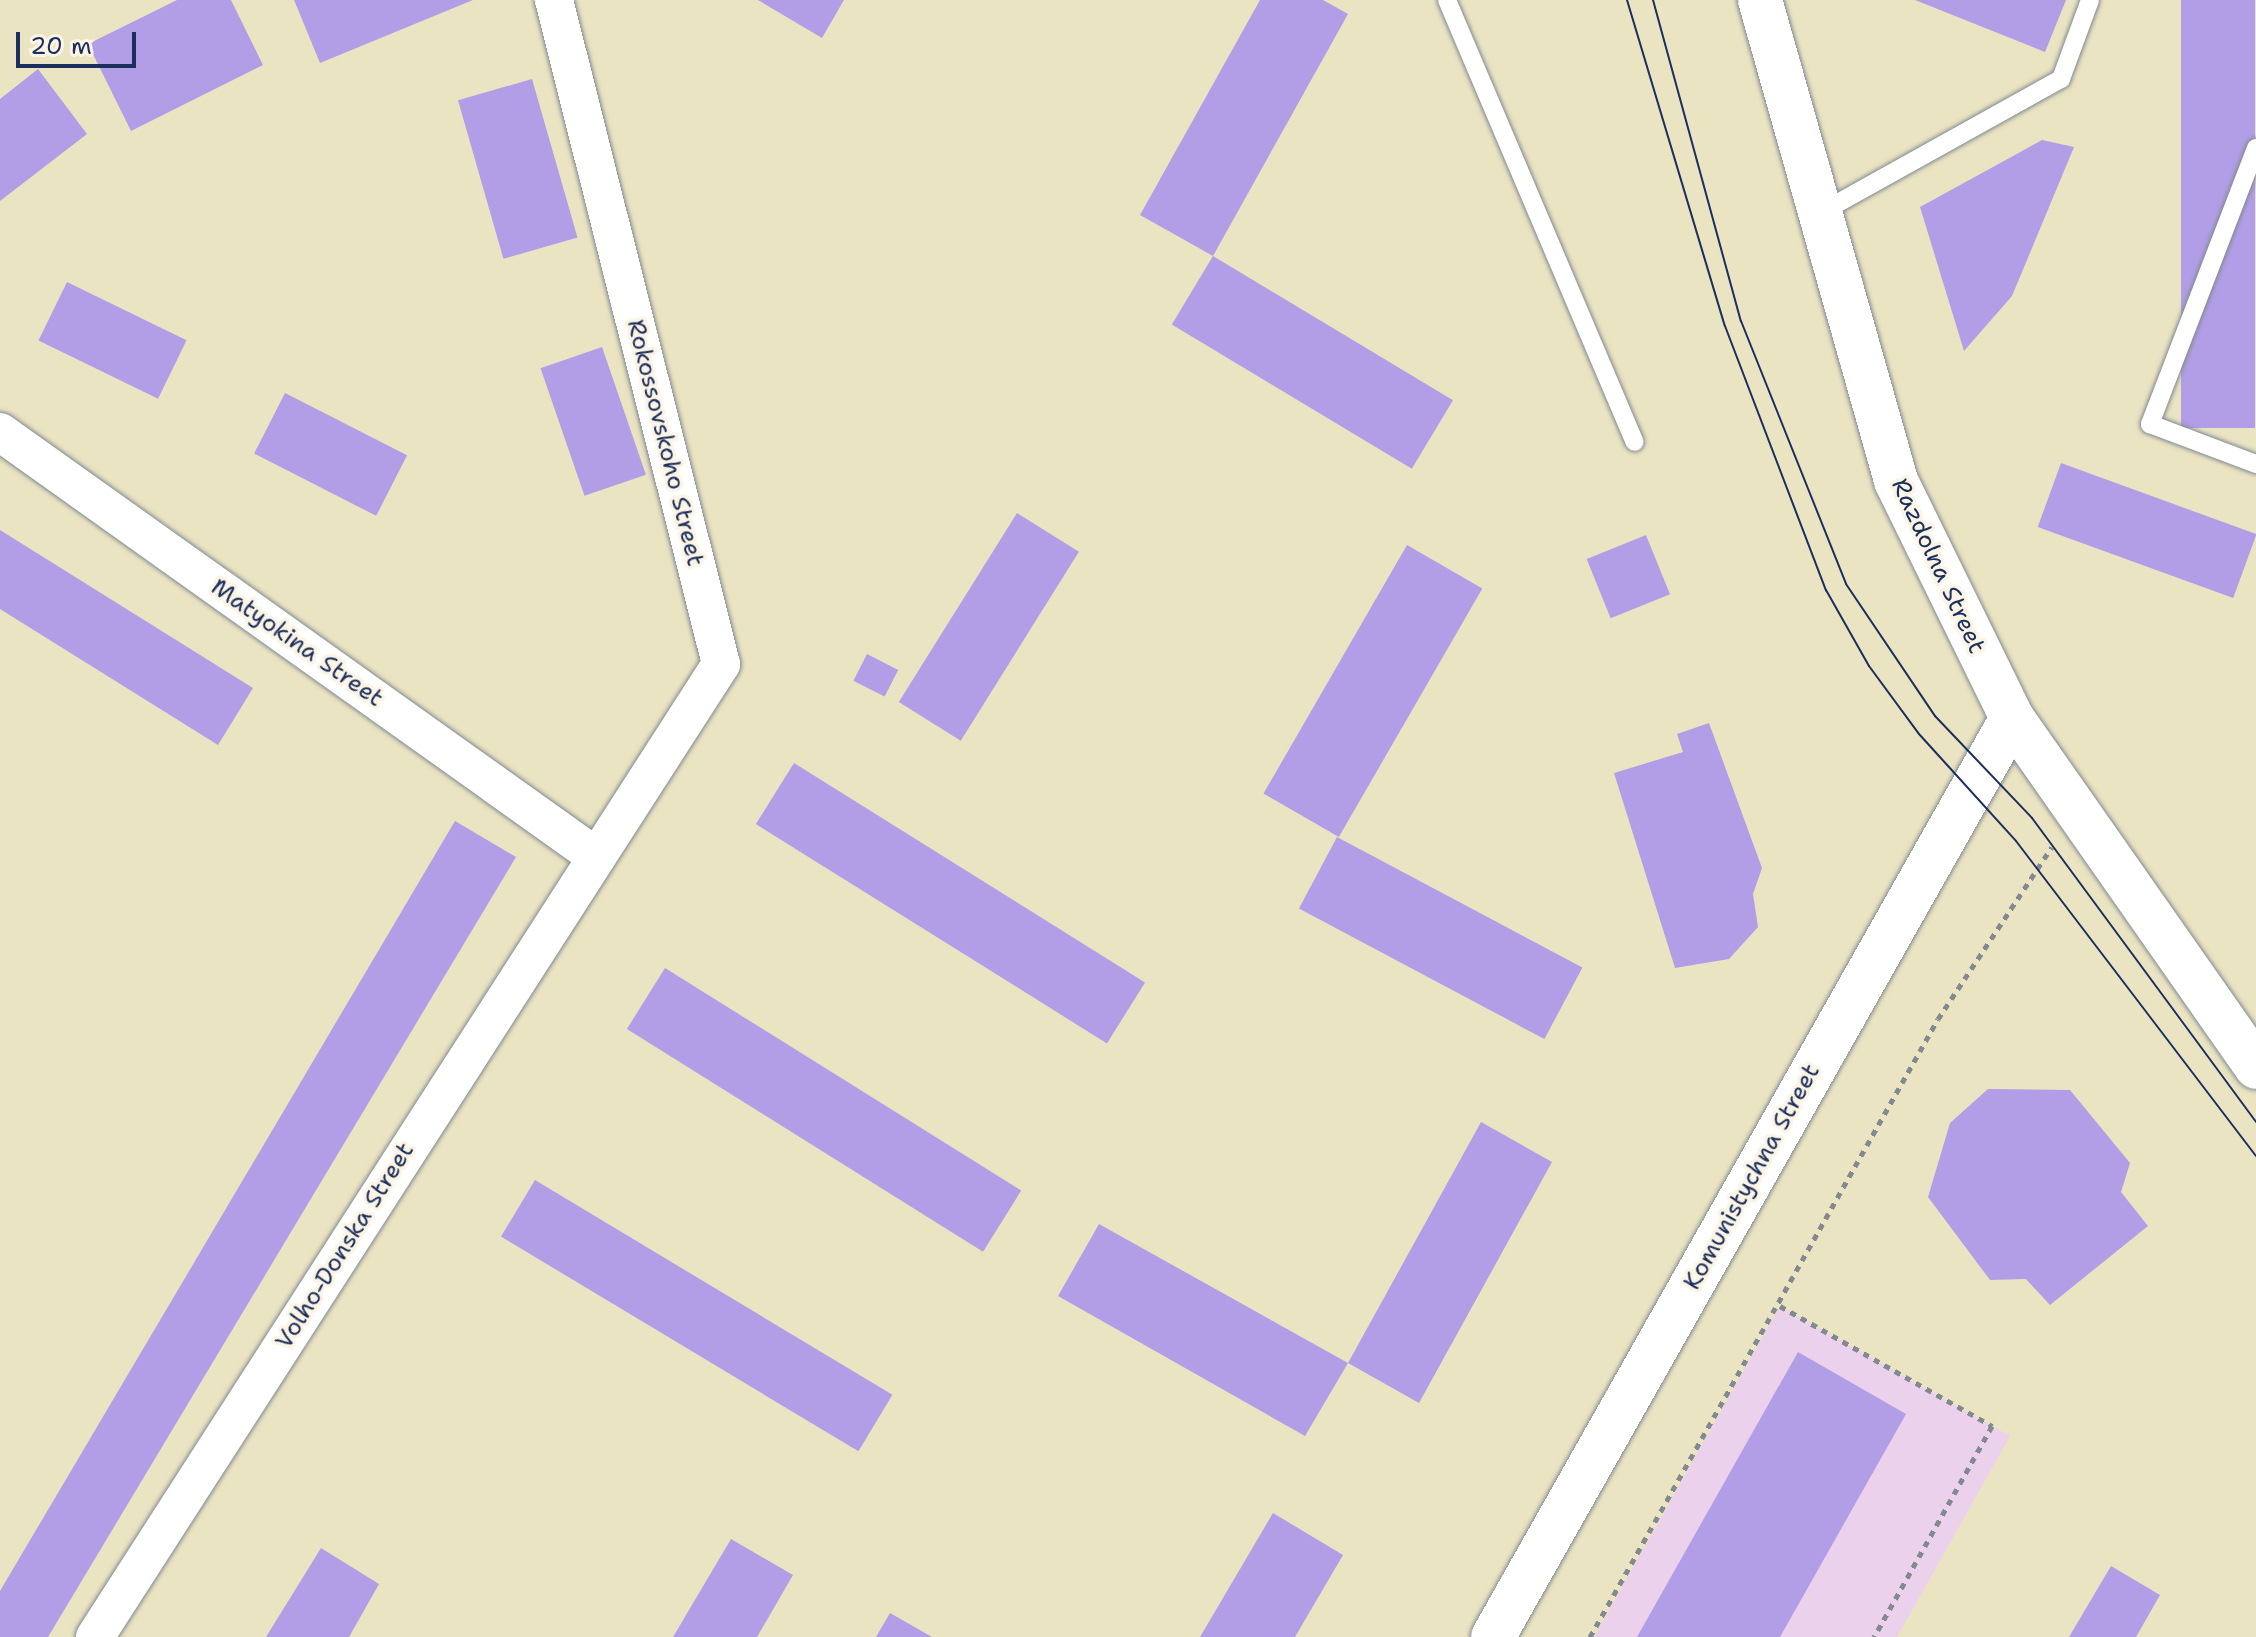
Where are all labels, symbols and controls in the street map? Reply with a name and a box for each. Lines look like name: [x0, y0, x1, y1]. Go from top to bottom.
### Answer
scale bar: [20, 16, 140, 66]
text: 20 m: [30, 30, 92, 62]
street label: Rokossovskoho Street: [620, 317, 710, 569]
street label: Razdolna Street: [1885, 474, 1991, 658]
street label: Matyokina Street: [205, 573, 389, 713]
street label: Komunistychna Street: [1678, 1059, 1826, 1295]
street label: Volho-Donska Street: [270, 1138, 420, 1354]

